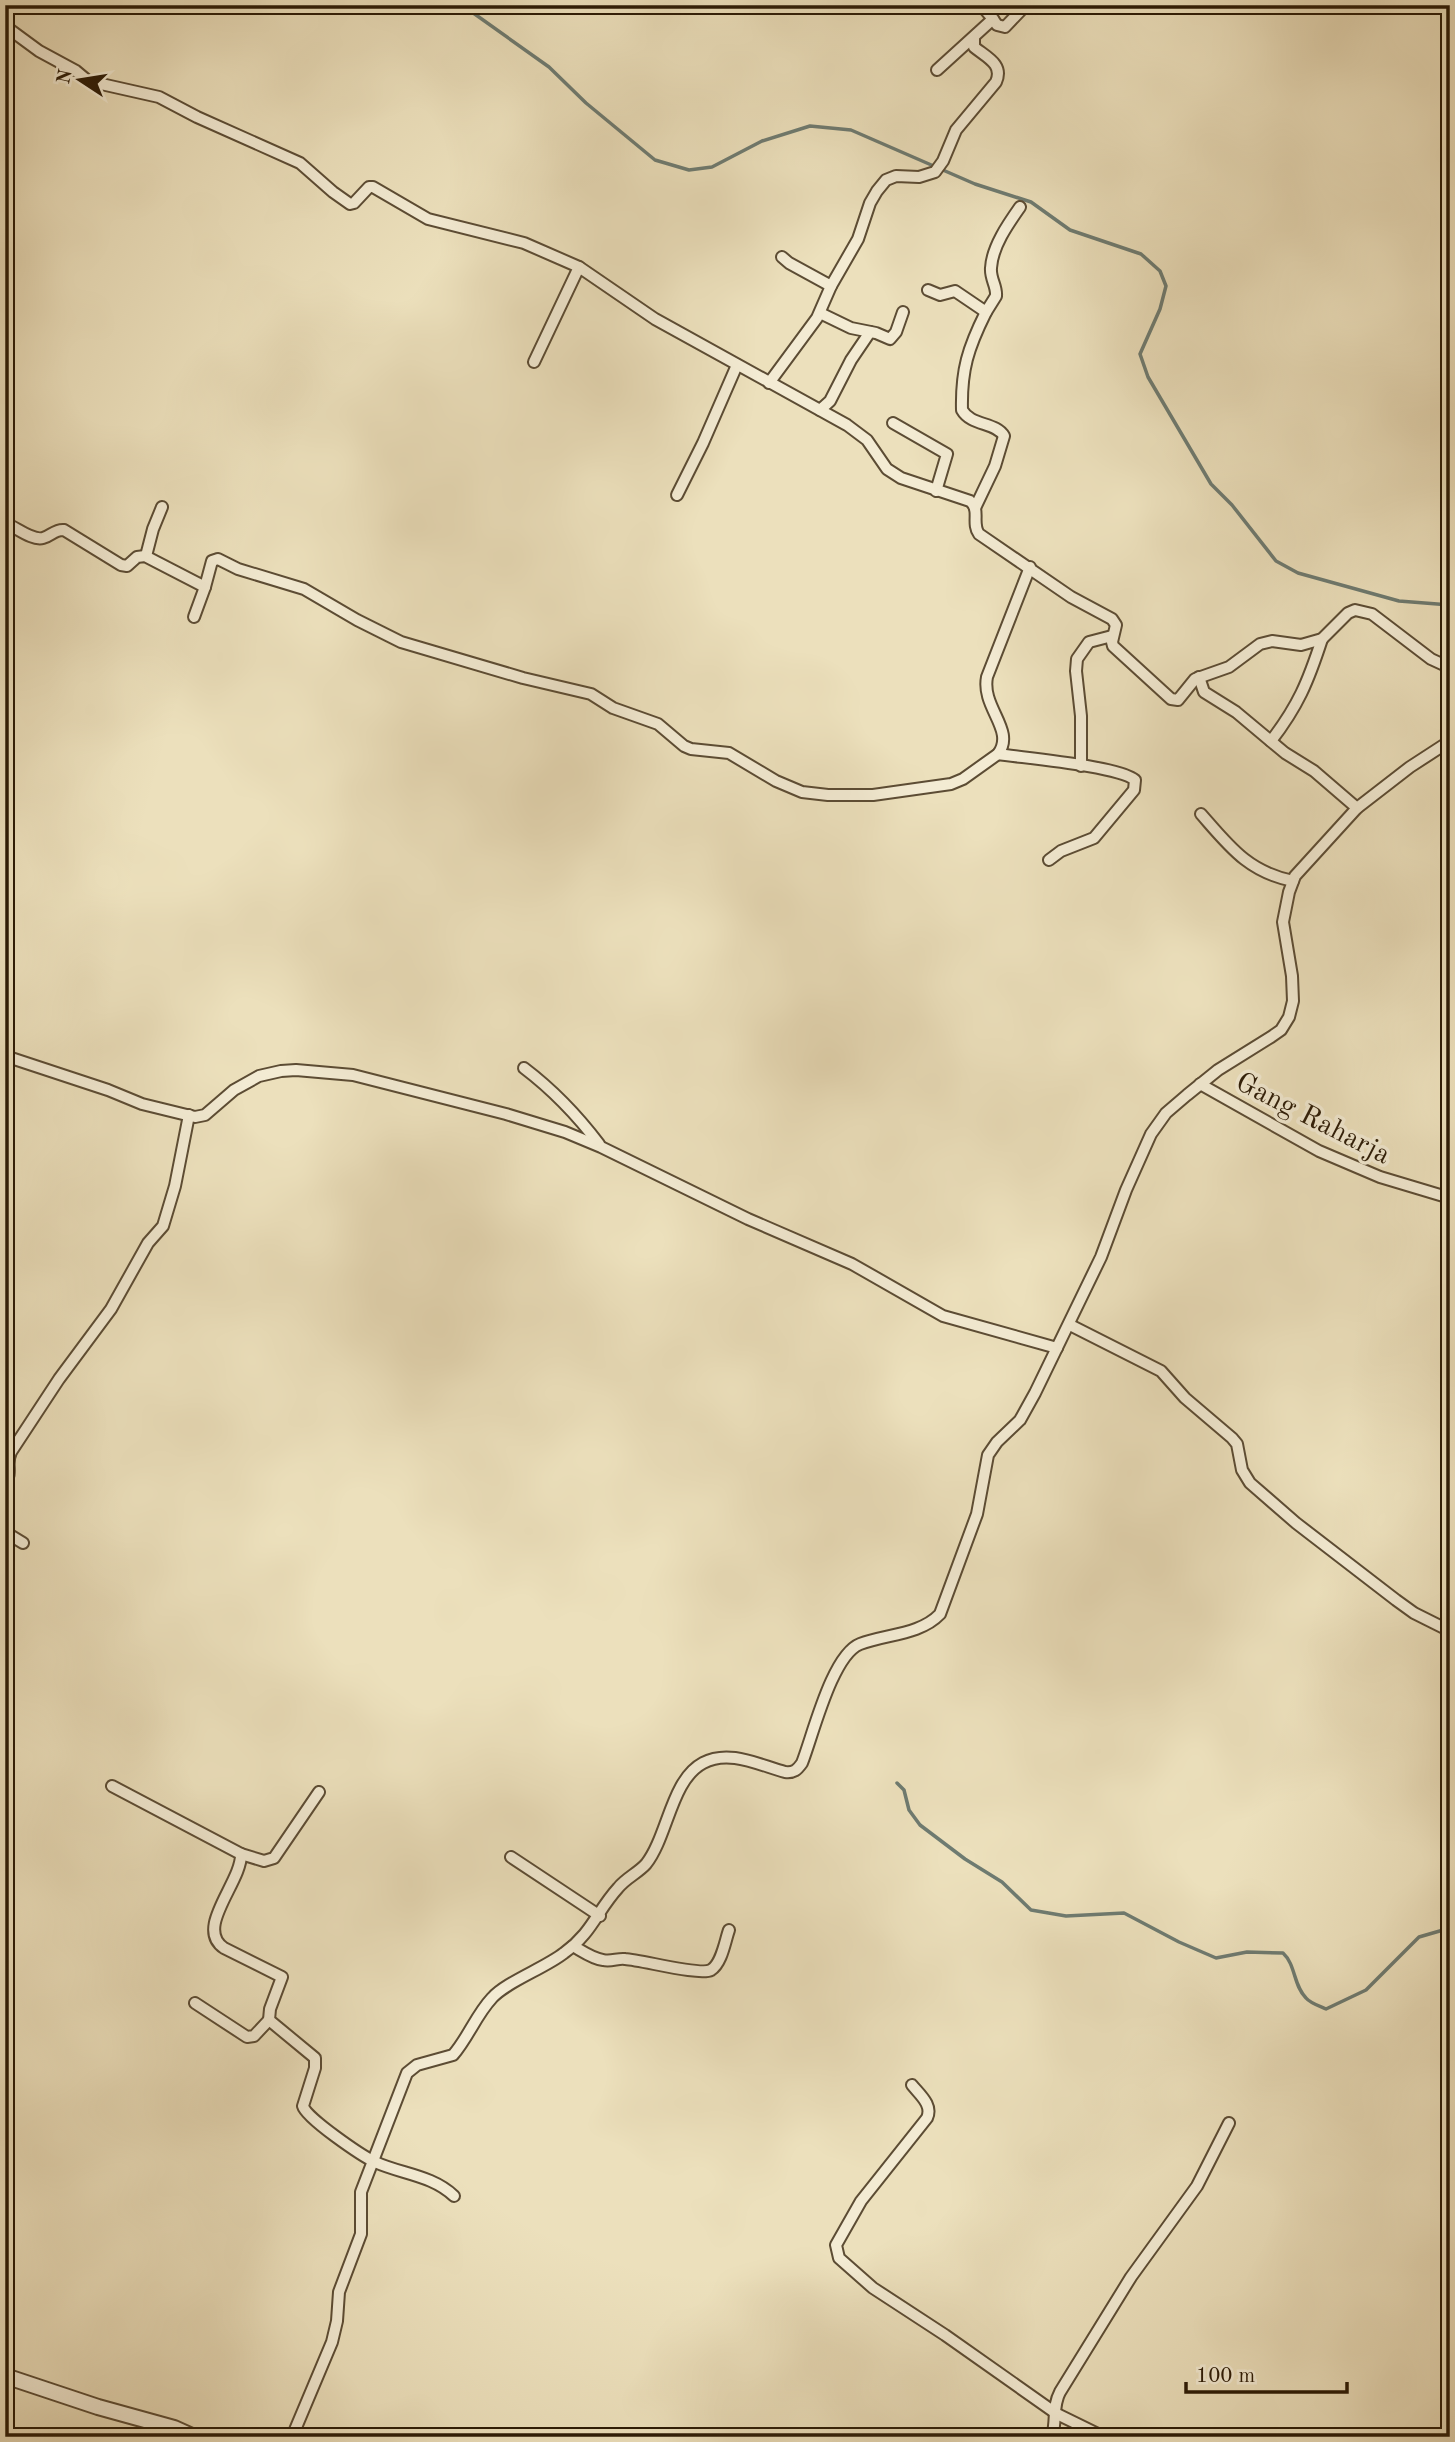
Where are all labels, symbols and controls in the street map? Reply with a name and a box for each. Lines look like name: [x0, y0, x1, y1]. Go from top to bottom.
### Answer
north arrow: [46, 46, 116, 116]
text: N: [55, 67, 77, 86]
street label: Gang Raharja: [1231, 1069, 1395, 1171]
scale bar: [1186, 2351, 1346, 2395]
text: 100 m: [1196, 2366, 1255, 2387]

